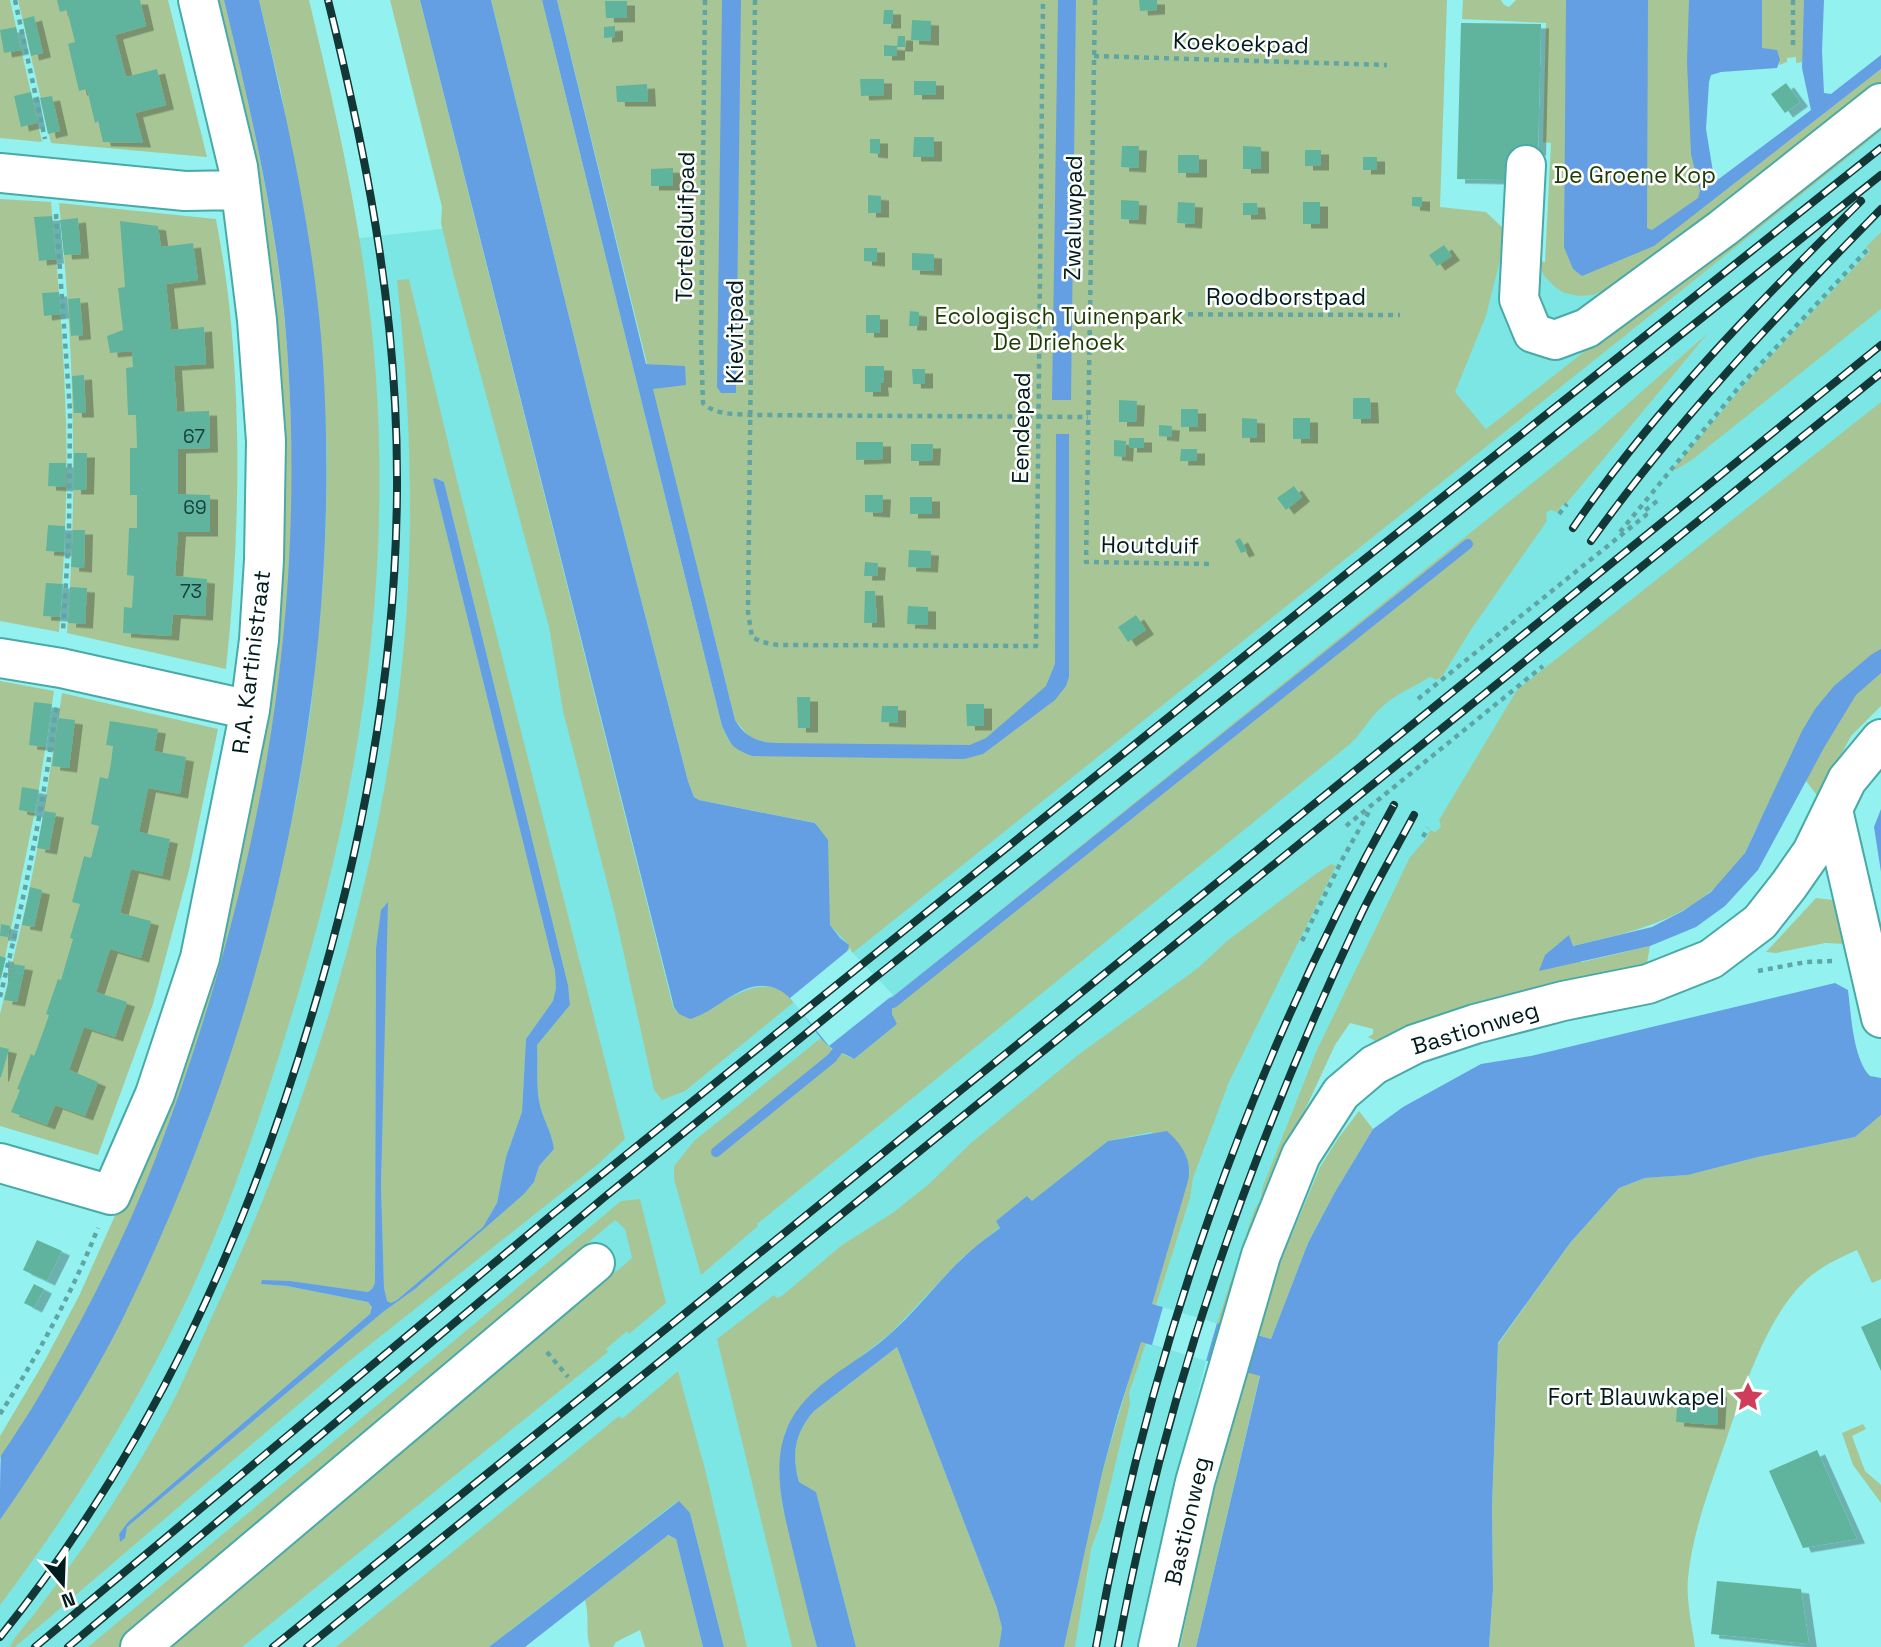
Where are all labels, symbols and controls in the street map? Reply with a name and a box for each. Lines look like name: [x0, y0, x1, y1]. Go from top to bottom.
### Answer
street label: Koekoekpad: [1173, 26, 1309, 60]
street label: Tortelduifpad: [669, 151, 701, 303]
street label: Zwaluwpad: [1057, 155, 1089, 281]
park label: De Groene Kop: [1554, 160, 1716, 190]
street label: Kievitpad: [720, 280, 750, 384]
street label: Roodborstpad: [1206, 282, 1366, 312]
park label: Ecologisch Tuinenpark De Driehoek: [935, 301, 1183, 357]
street label: Eendepad: [1005, 372, 1037, 484]
house number: 67: [183, 424, 205, 449]
house number: 69: [183, 495, 207, 520]
street label: Houtduif: [1101, 529, 1199, 561]
street label: R.A. Kartinistraat: [225, 569, 277, 755]
house number: 73: [180, 579, 202, 604]
street label: Bastionweg: [1408, 994, 1542, 1062]
place icon: Fort Blauwkapel: [1731, 1380, 1765, 1414]
place label: Fort Blauwkapel: [1548, 1382, 1725, 1412]
street label: Bastionweg: [1158, 1454, 1216, 1588]
north arrow: [28, 1549, 98, 1619]
text: N: [58, 1586, 78, 1613]

